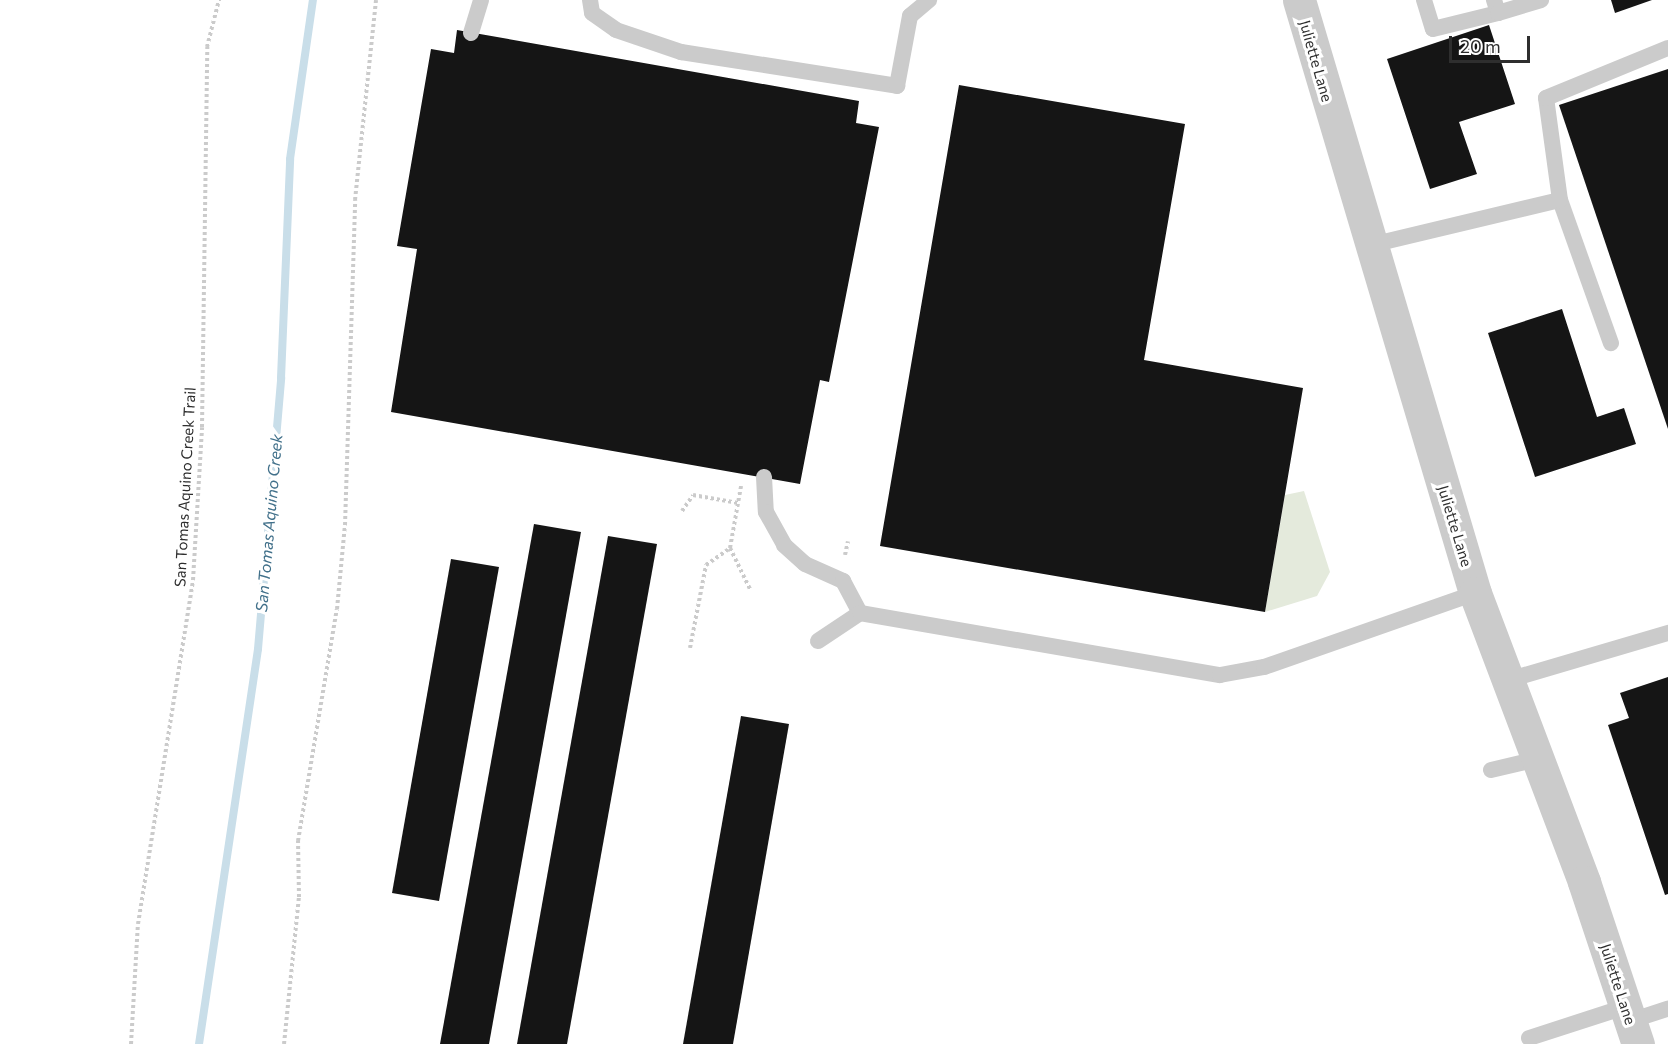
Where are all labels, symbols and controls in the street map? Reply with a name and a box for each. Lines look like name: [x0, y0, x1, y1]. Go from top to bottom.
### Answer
street label: Juliette Lane: [1296, 18, 1336, 104]
scale bar: [1452, 24, 1533, 62]
text: 20 m: [1460, 35, 1501, 57]
street label: San Tomas Aquino Creek Trail: [171, 387, 199, 587]
water label: San Tomas Aquino Creek: [252, 433, 286, 613]
street label: Juliette Lane: [1434, 483, 1476, 569]
street label: Juliette Lane: [1596, 941, 1640, 1027]

